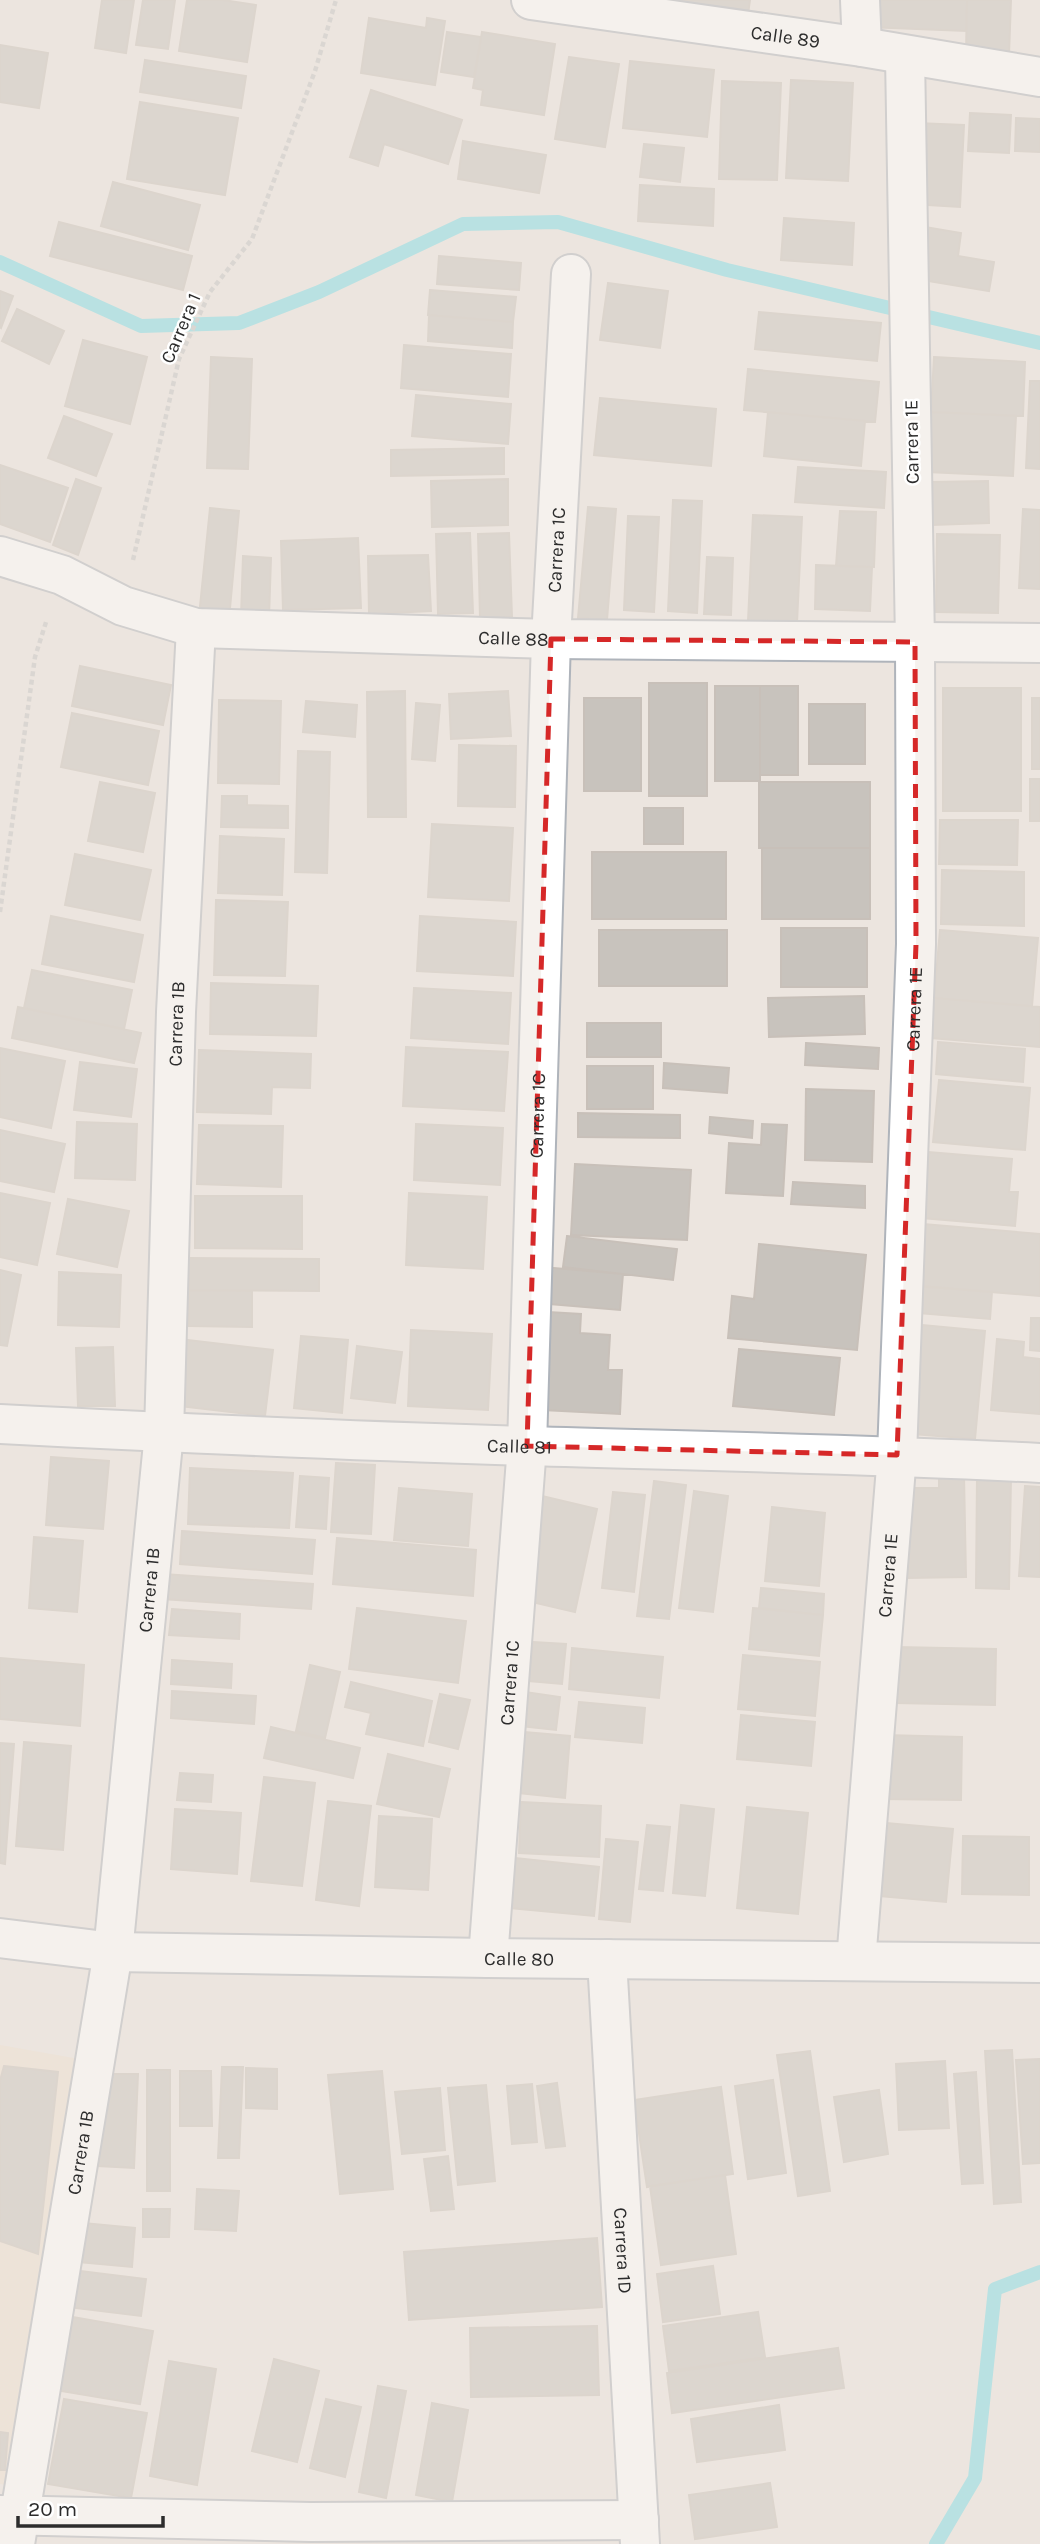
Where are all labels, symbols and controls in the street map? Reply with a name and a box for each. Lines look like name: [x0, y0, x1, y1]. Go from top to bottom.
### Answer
street label: Calle 89: [749, 21, 821, 53]
street label: Carrera 1: [156, 290, 205, 367]
street label: Carrera 1E: [900, 400, 924, 484]
street label: Carrera 1C: [544, 507, 570, 593]
street label: Calle 88: [478, 627, 549, 651]
street label: Carrera 1E: [902, 966, 927, 1052]
street label: Carrera 1B: [164, 980, 190, 1067]
street label: Carrera 1C: [526, 1073, 550, 1159]
street label: Calle 81: [487, 1435, 552, 1459]
street label: Carrera 1E: [874, 1532, 903, 1618]
street label: Carrera 1B: [134, 1546, 165, 1634]
street label: Carrera 1C: [496, 1639, 524, 1726]
street label: Calle 80: [484, 1948, 554, 1971]
street label: Carrera 1B: [63, 2108, 99, 2197]
street label: Carrera 1D: [609, 2207, 636, 2294]
scale bar: [18, 2484, 163, 2528]
text: 20 m: [28, 2497, 77, 2521]

